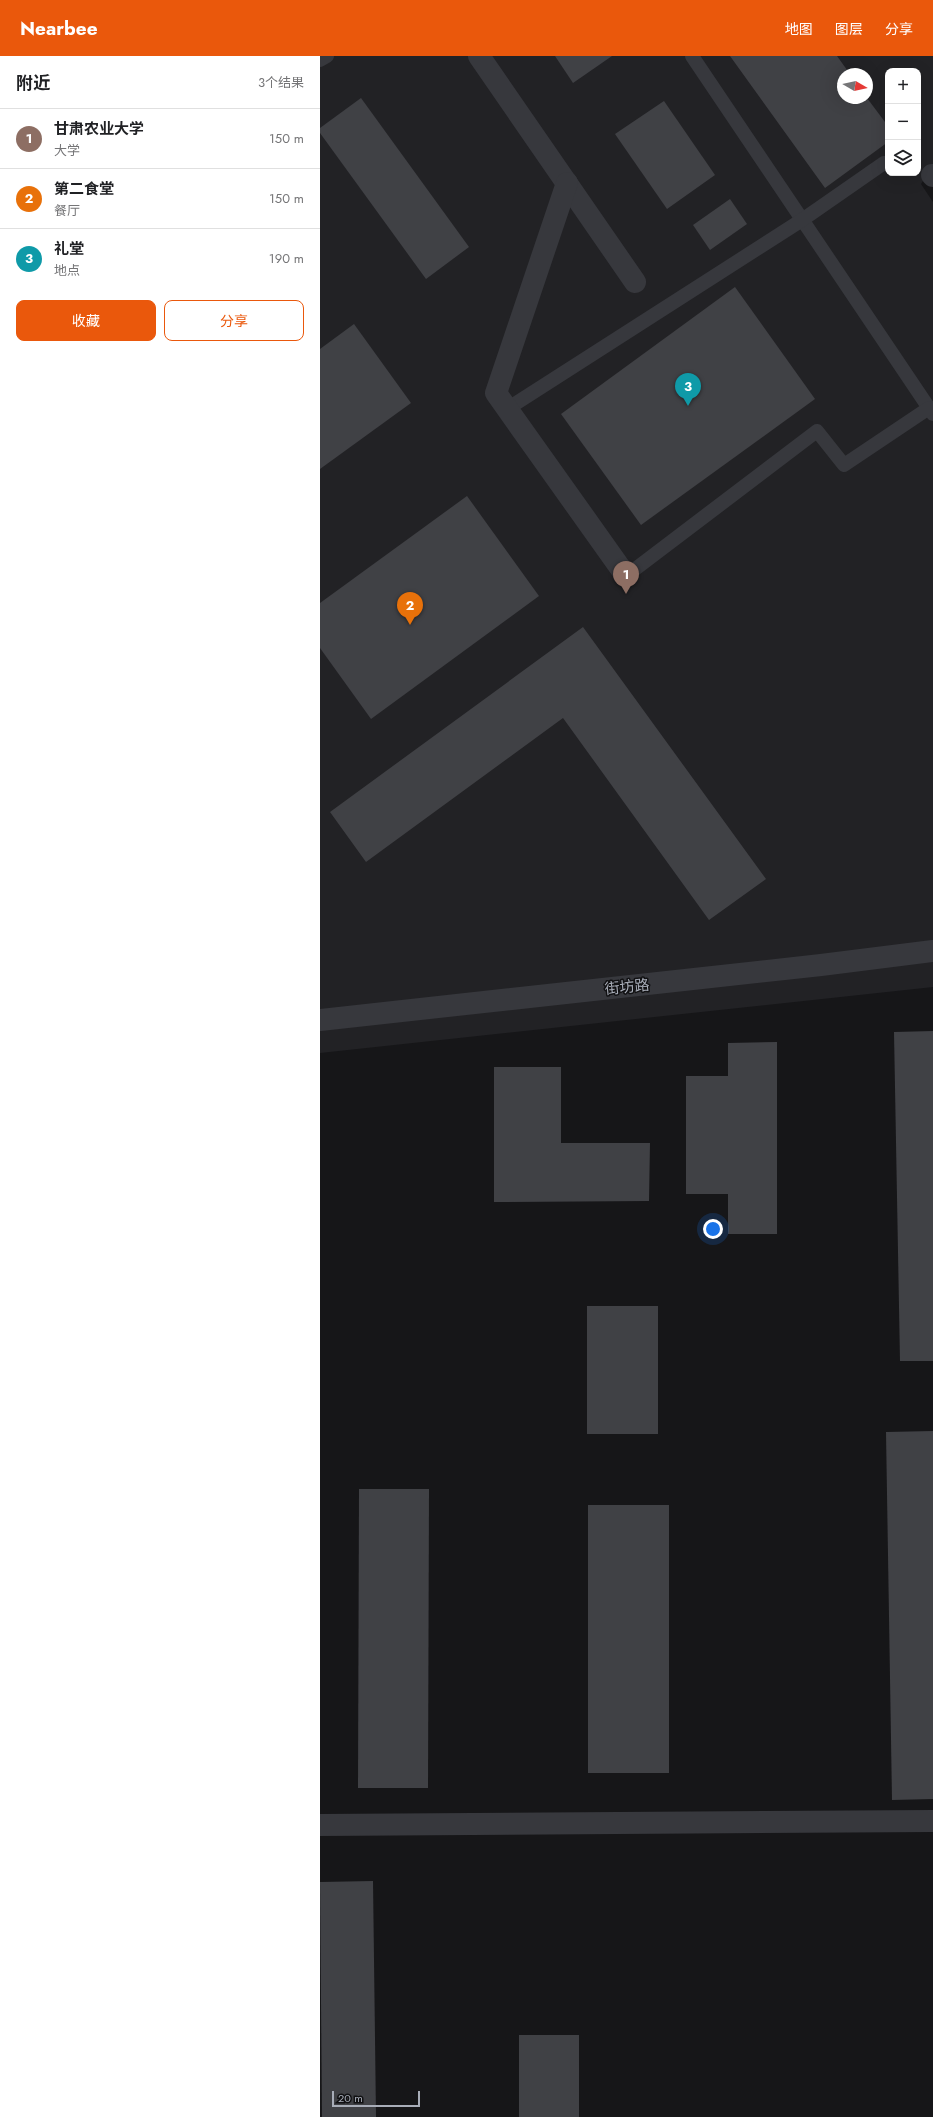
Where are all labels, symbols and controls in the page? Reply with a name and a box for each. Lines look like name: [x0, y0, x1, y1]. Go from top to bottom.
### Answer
text: Nearbee: [20, 15, 98, 42]
text: 地图: [785, 19, 813, 39]
text: 图层: [835, 19, 863, 39]
text: 分享: [885, 19, 913, 39]
north arrow: [837, 68, 873, 104]
map controls: [885, 68, 921, 176]
button: +: [885, 68, 921, 104]
text: 附近: [16, 71, 50, 95]
text: 3个结果: [258, 73, 304, 92]
button: −: [885, 104, 921, 140]
text: 甘肃农业大学: [54, 118, 144, 140]
text: 1: [26, 129, 32, 148]
text: 150 m: [269, 129, 304, 148]
button: layers: [885, 140, 921, 176]
text: 大学: [54, 141, 80, 160]
text: 第二食堂: [54, 178, 114, 200]
text: 2: [25, 189, 33, 208]
text: 150 m: [269, 189, 304, 208]
text: 餐厅: [54, 201, 80, 220]
text: 礼堂: [54, 238, 84, 260]
text: 3: [25, 249, 33, 268]
text: 190 m: [269, 249, 304, 268]
text: 地点: [54, 261, 80, 280]
button: 收藏: [16, 300, 156, 341]
button: 分享: [164, 300, 304, 341]
pin: 3: [675, 373, 701, 406]
pin: 1: [613, 561, 639, 594]
pin: 2: [397, 592, 423, 625]
street label: 街坊路: [603, 974, 651, 1000]
your location: [703, 1219, 723, 1239]
scale bar: [332, 2089, 420, 2108]
text: 20 m: [338, 2090, 363, 2106]

